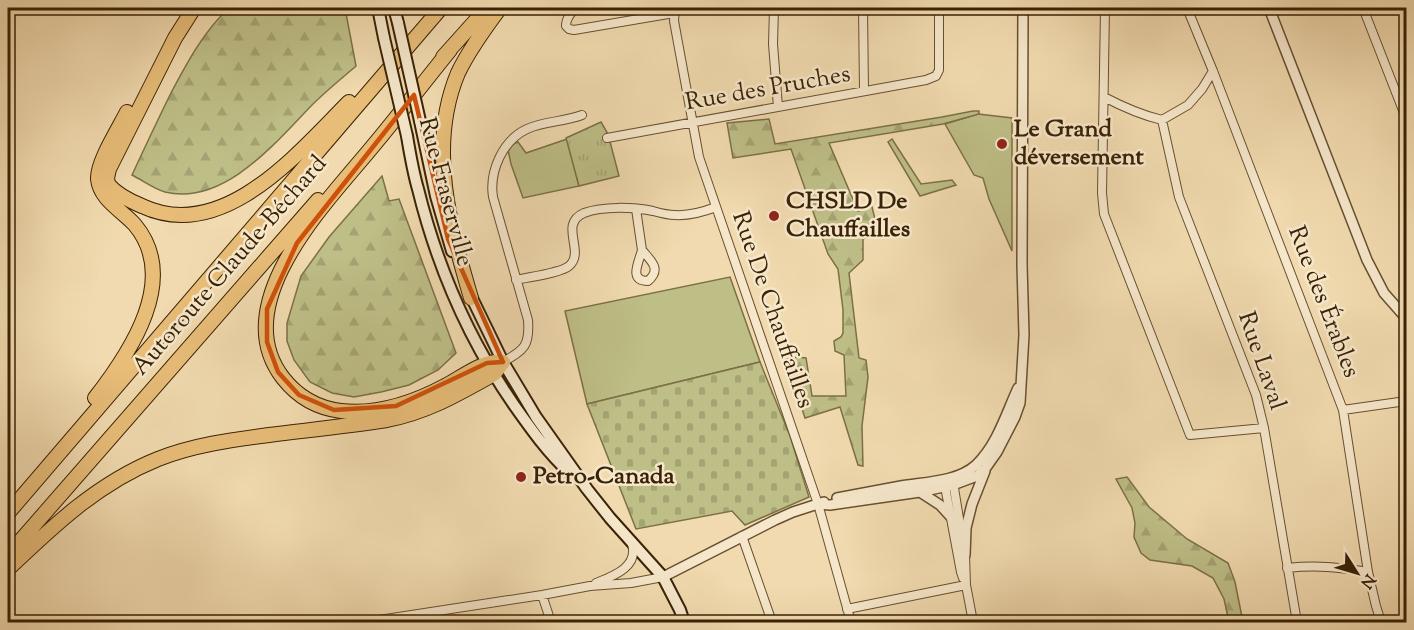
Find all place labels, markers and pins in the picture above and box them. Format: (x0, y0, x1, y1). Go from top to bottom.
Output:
place label: Le Grand déversement (1014, 113, 1145, 175)
marker: Le Grand déversement (995, 137, 1009, 151)
place label: CHSLD De Chauffailles (786, 185, 910, 247)
marker: CHSLD De Chauffailles (767, 209, 781, 223)
place label: Petro-Canada (533, 460, 676, 494)
marker: Petro-Canada (514, 470, 528, 484)

